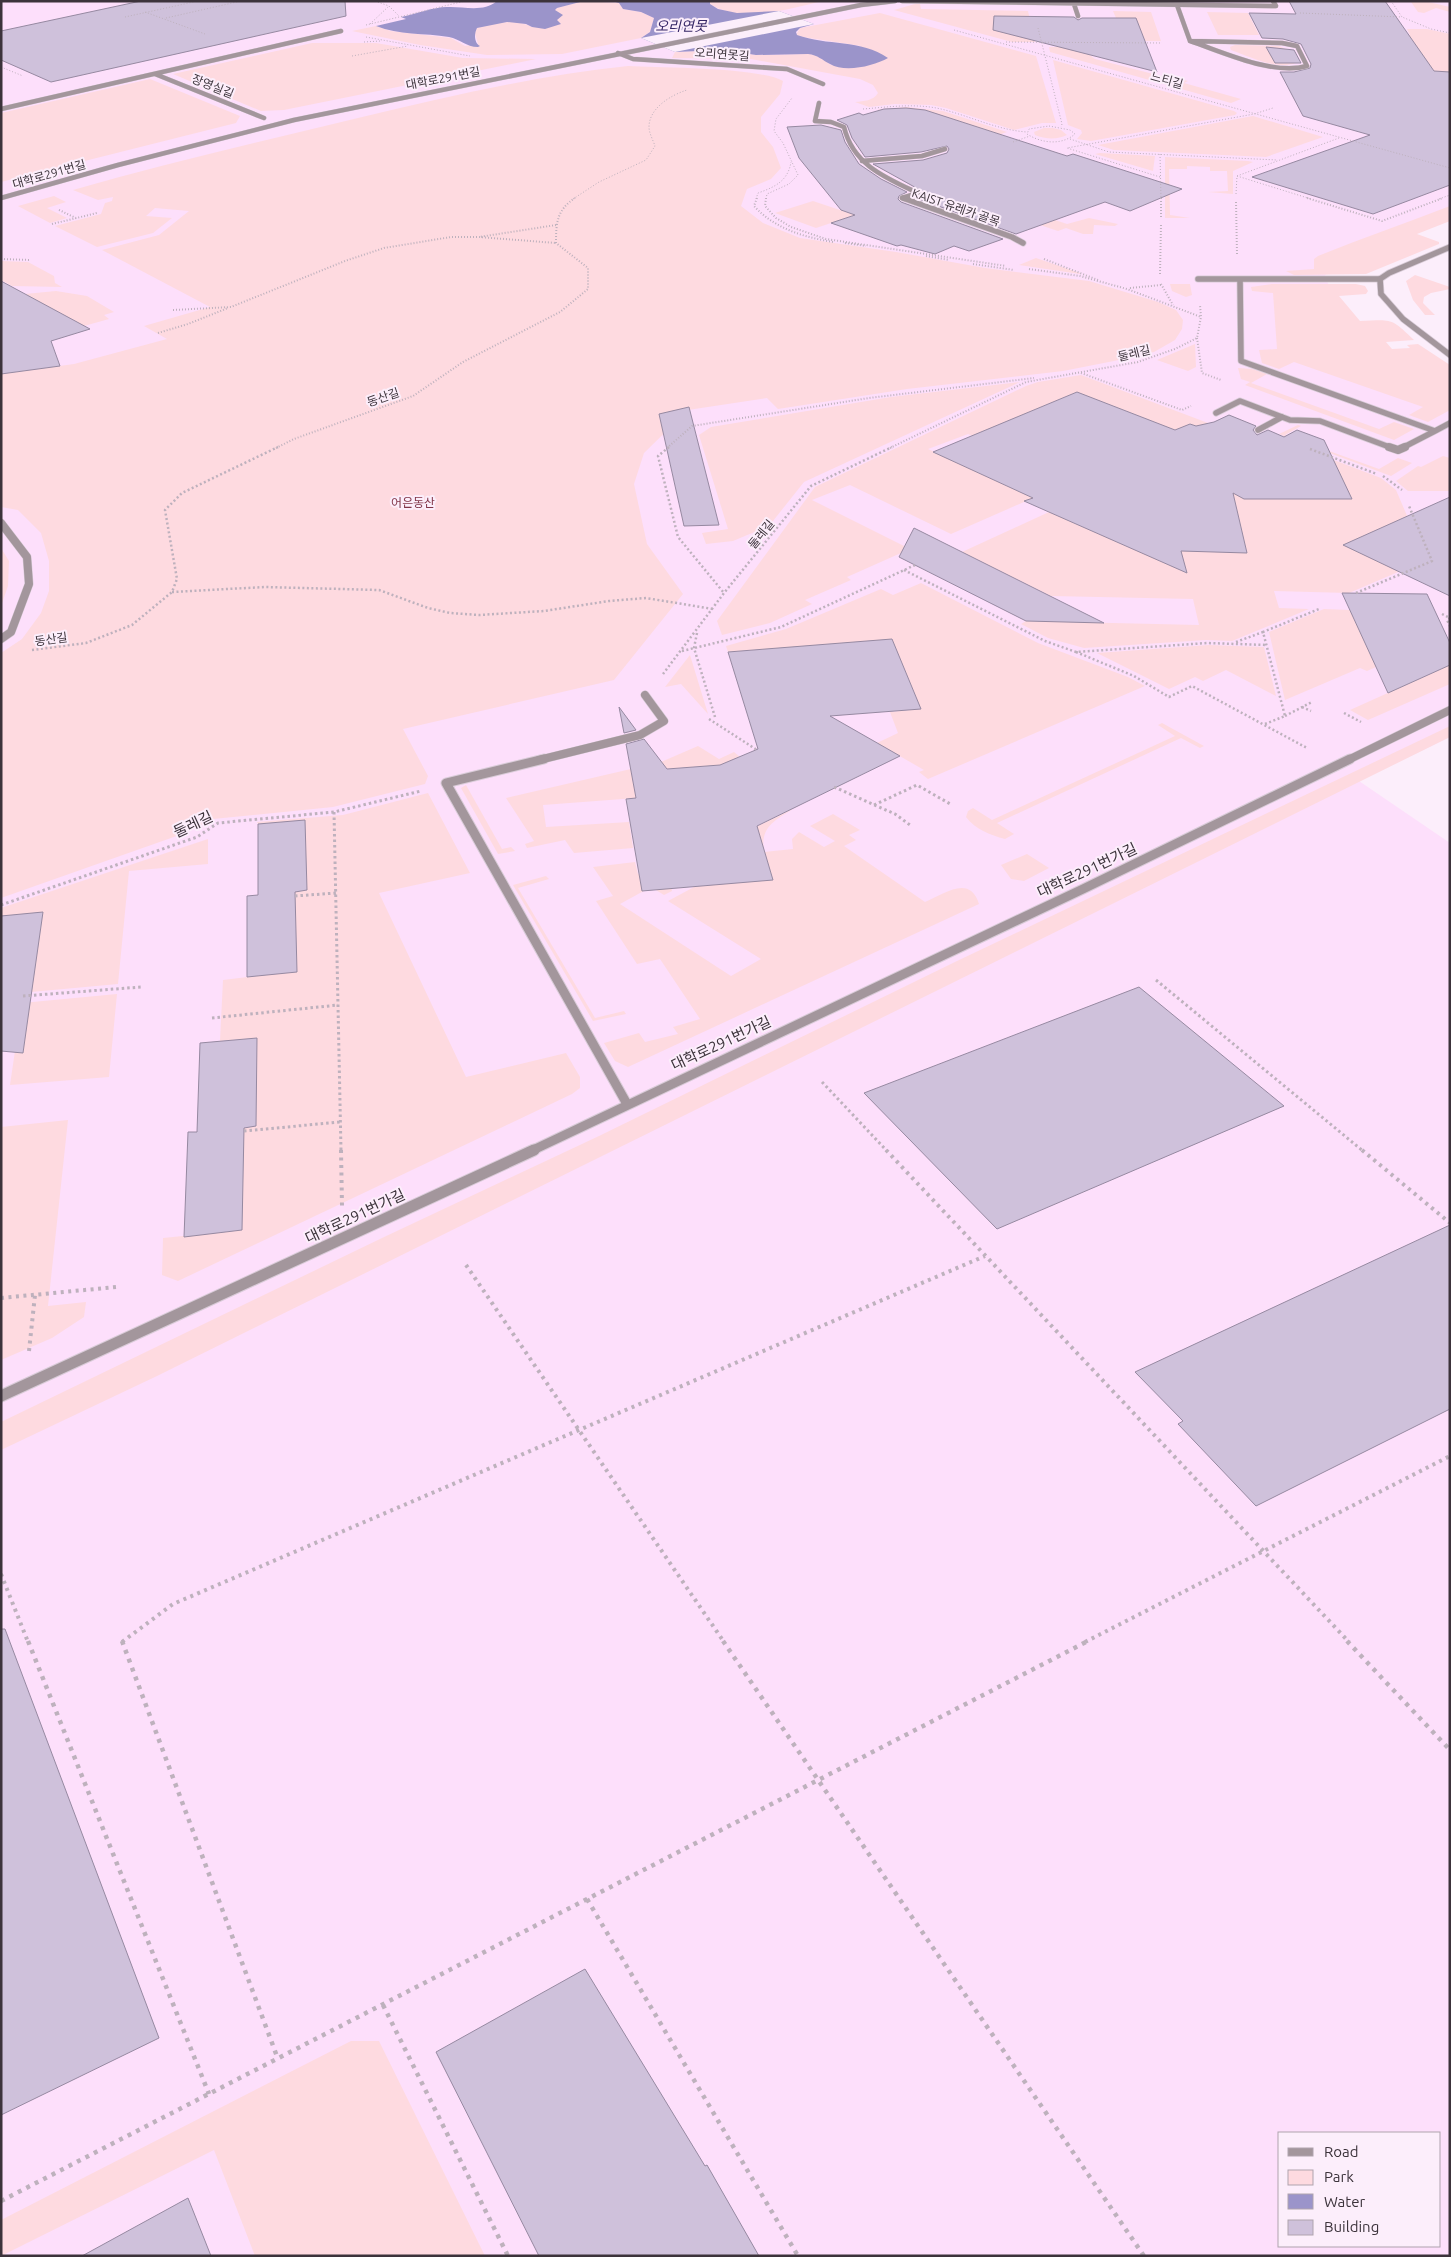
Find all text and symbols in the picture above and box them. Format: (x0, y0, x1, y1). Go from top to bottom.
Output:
water label: 오리연못 (655, 18, 708, 34)
street label: 오리연못길 (694, 46, 750, 62)
street label: 대학로291번길 (405, 64, 481, 92)
street label: 느티길 (1149, 69, 1185, 91)
street label: 장영실길 (190, 72, 236, 100)
street label: 대학로291번길 (11, 157, 87, 191)
street label: KAIST 유레카 골목 (910, 186, 1002, 228)
street label: 둘레길 (1116, 343, 1152, 363)
street label: 동산길 (365, 385, 401, 409)
park label: 어은동산 (391, 496, 435, 509)
street label: 둘레길 (746, 517, 776, 551)
street label: 동산길 (34, 630, 68, 648)
street label: 둘레길 (171, 808, 215, 840)
street label: 대학로291번가길 (1034, 839, 1140, 901)
street label: 대학로291번가길 (668, 1012, 774, 1074)
street label: 대학로291번가길 (302, 1185, 408, 1247)
legend (1278, 2132, 1441, 2247)
text: Road (1324, 2143, 1359, 2160)
text: Park (1324, 2168, 1354, 2185)
text: Water (1324, 2193, 1365, 2210)
text: Building (1324, 2218, 1379, 2235)

